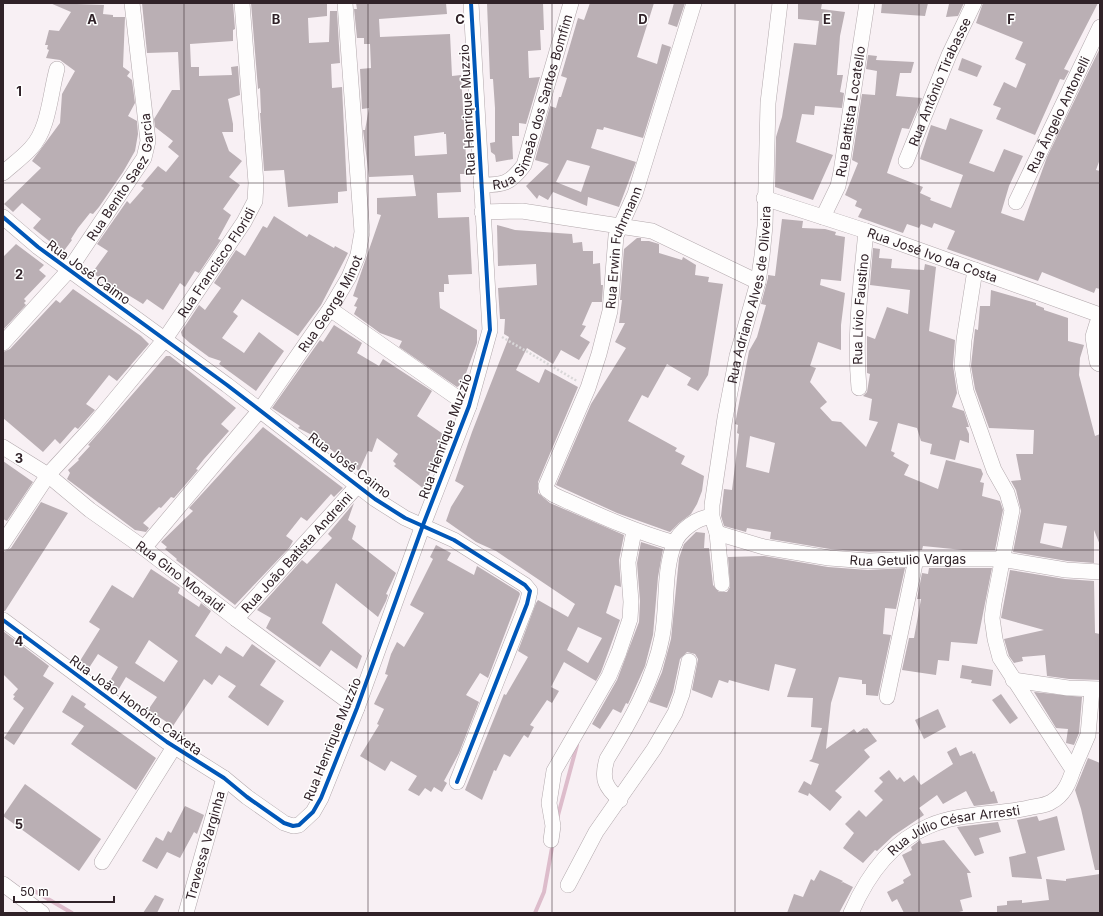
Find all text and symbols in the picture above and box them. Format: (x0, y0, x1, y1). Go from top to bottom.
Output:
text: A (87, 11, 97, 27)
text: B (272, 11, 281, 27)
text: C (455, 11, 465, 27)
text: D (638, 11, 648, 27)
text: E (823, 11, 831, 27)
text: F (1007, 11, 1015, 27)
street label: Rua Simeão dos Santos Bomfim (491, 12, 575, 193)
street label: Rua Antônio Tirabasse (905, 15, 974, 148)
street label: Rua Henrique Muzzio (456, 44, 478, 176)
street label: Rua Battista Locatello (832, 45, 868, 178)
street label: Rua Ângelo Antonelli (1023, 54, 1093, 175)
text: 1 (16, 83, 22, 99)
street label: Rua Benito Saez Garcia (83, 112, 156, 244)
street label: Rua Erwin Fuhrmann (602, 185, 645, 310)
street label: Rua Francisco Floridi (174, 205, 258, 321)
street label: Rua Adriano Alves de Oliveira (724, 206, 773, 385)
street label: Rua José Ivo da Costa (865, 224, 1000, 286)
street label: Rua José Caimo (44, 236, 134, 308)
street label: Rua Lívio Faustino (849, 252, 872, 365)
street label: Rua George Minot (295, 253, 365, 355)
text: 2 (15, 266, 23, 282)
street label: Rua Henrique Muzzio (415, 371, 475, 501)
street label: Rua José Caimo (305, 429, 395, 501)
text: 3 (15, 450, 23, 466)
street label: Rua João Batista Andreini (238, 489, 356, 616)
street label: Rua Gino Monaldi (133, 537, 228, 616)
street label: Rua Getulio Vargas (849, 551, 966, 569)
text: 4 (15, 633, 24, 649)
street label: Rua João Honório Caixeta (67, 652, 205, 758)
street label: Rua Henrique Muzzio (300, 675, 364, 803)
street label: Travessa Varginha (182, 789, 228, 902)
street label: Rua Júlio César Arresti (884, 802, 1021, 859)
text: 5 (15, 816, 23, 832)
scale bar (14, 878, 114, 904)
text: 50 m (20, 884, 49, 899)

